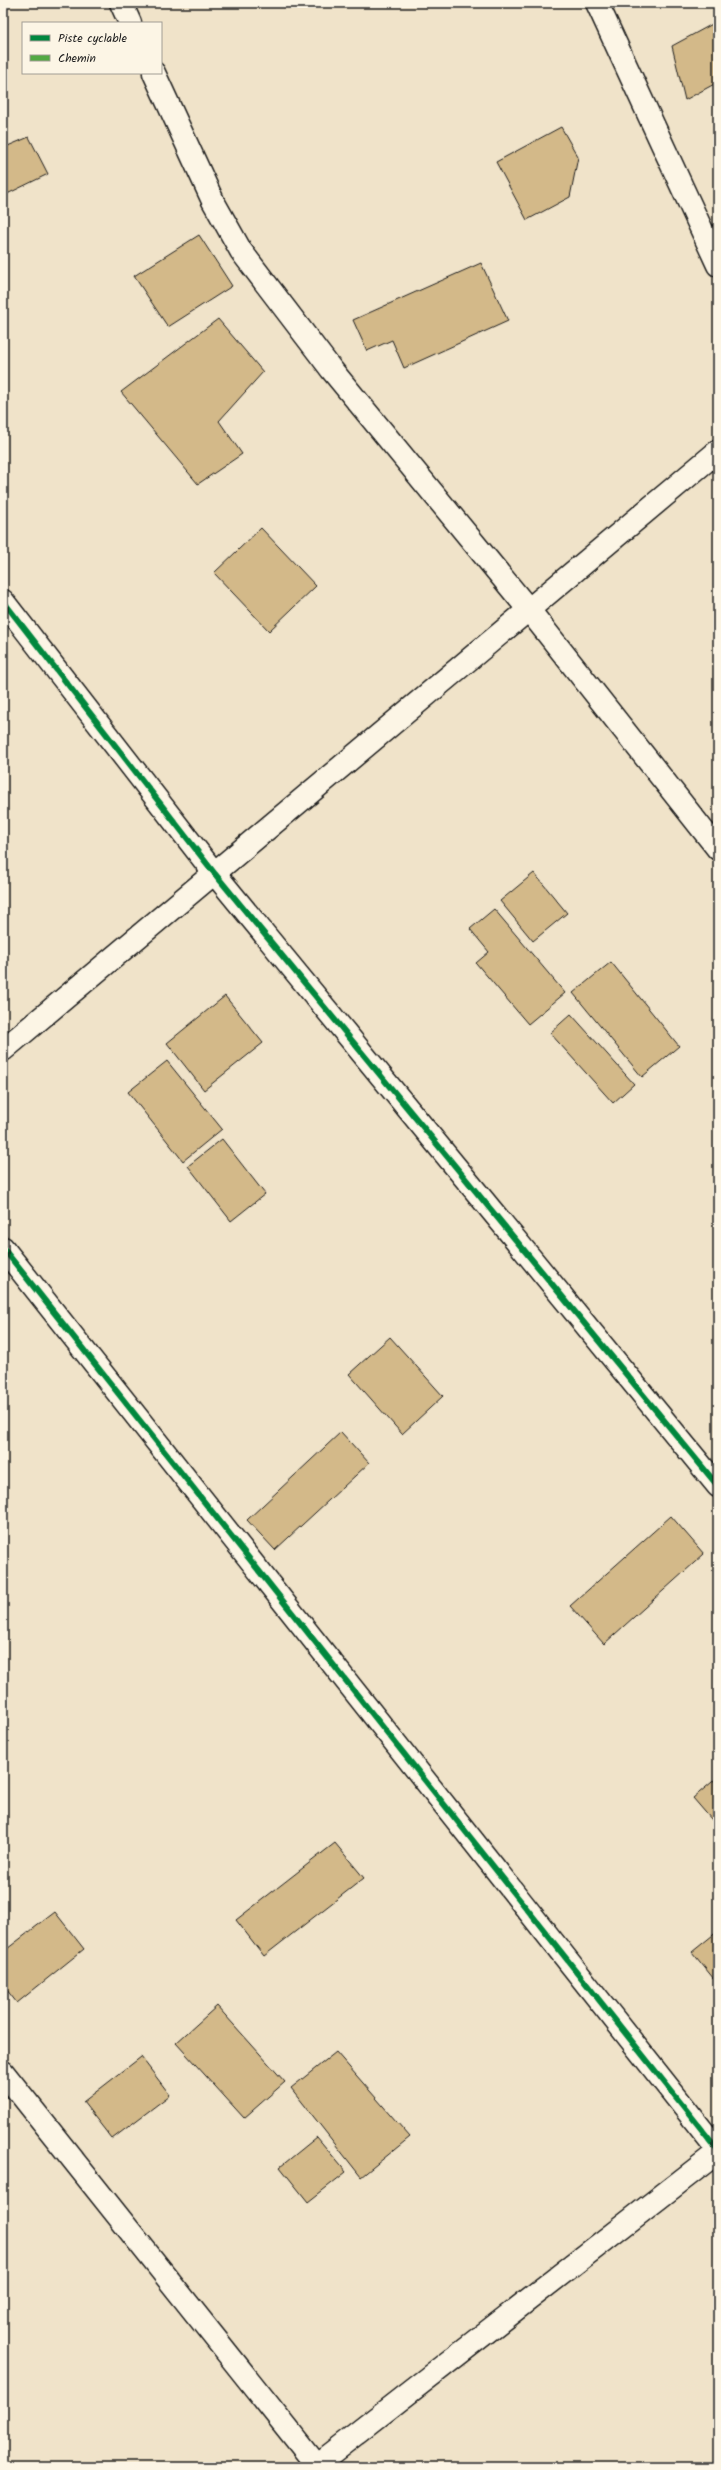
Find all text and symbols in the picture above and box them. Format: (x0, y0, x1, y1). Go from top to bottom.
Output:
legend (22, 22, 162, 74)
text: Piste cyclable (58, 29, 127, 48)
text: Chemin (58, 49, 96, 68)

